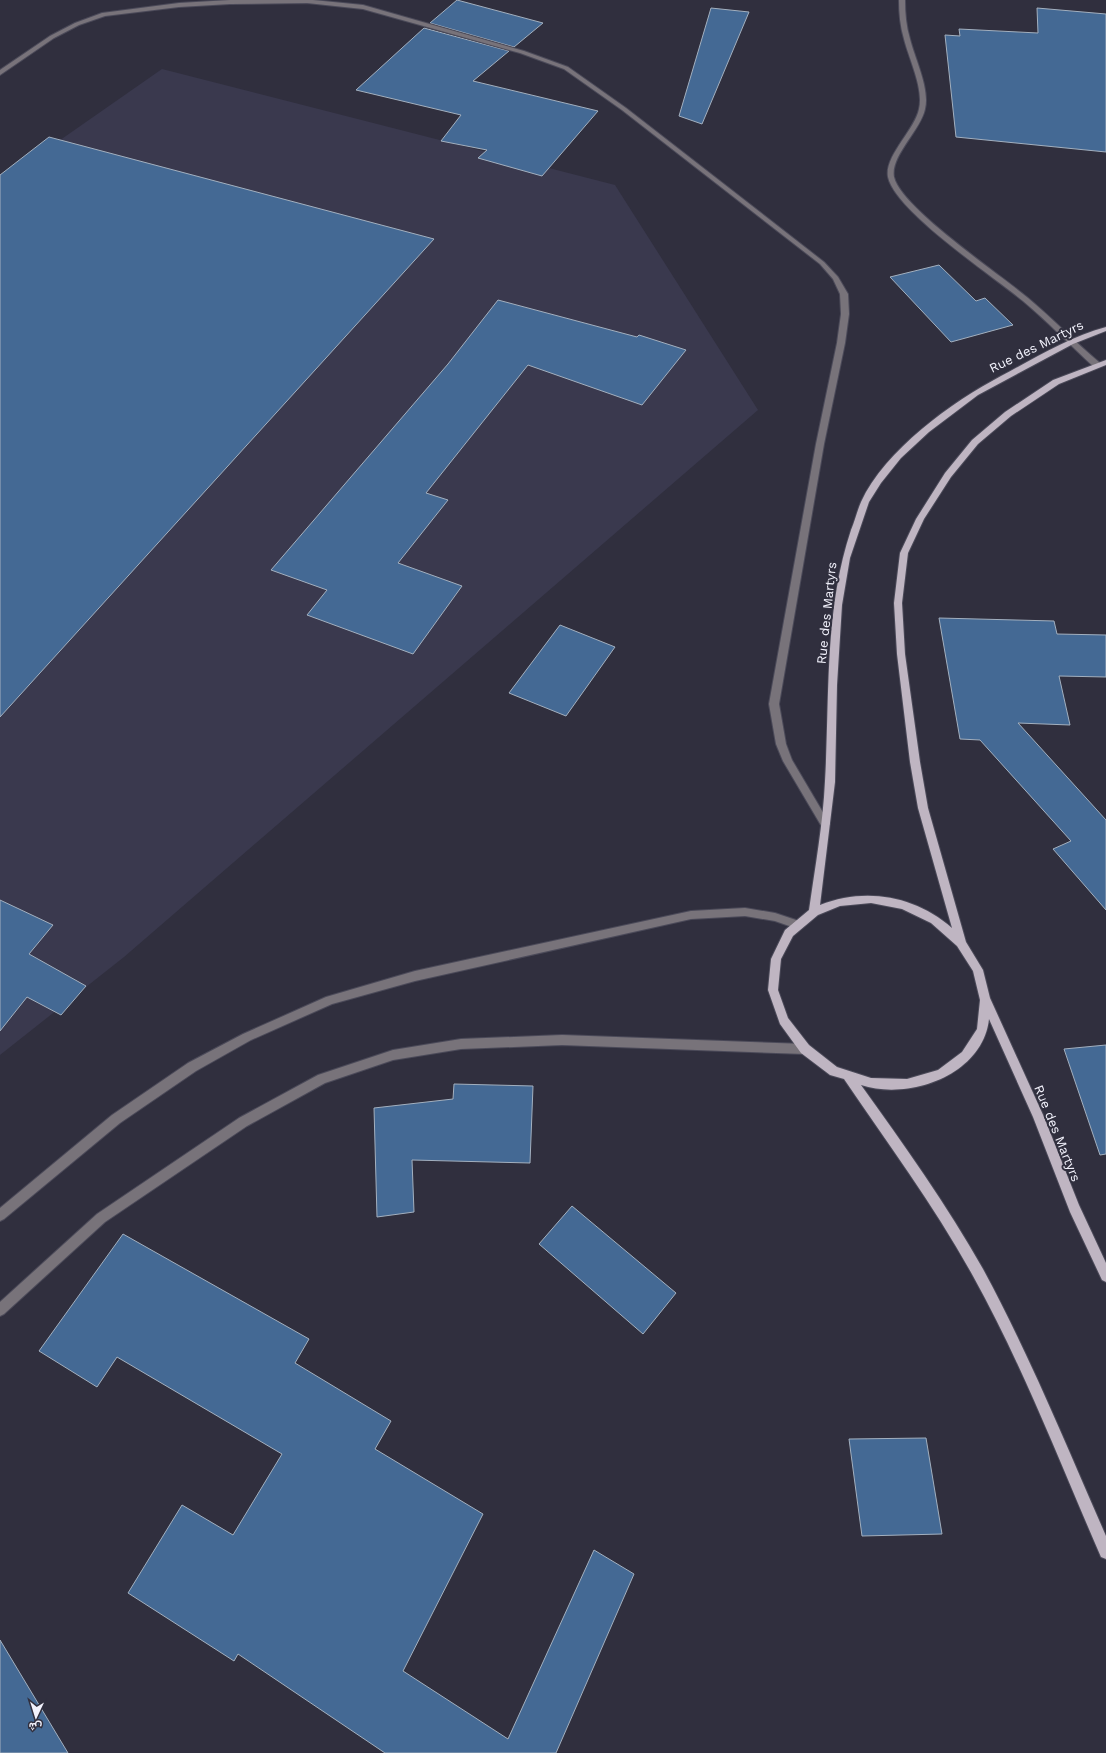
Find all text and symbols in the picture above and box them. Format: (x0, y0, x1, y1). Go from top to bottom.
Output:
street label: Rue des Martyrs (987, 317, 1086, 376)
street label: Rue des Martyrs (814, 561, 839, 665)
street label: Rue des Martyrs (1031, 1083, 1084, 1184)
north arrow (16, 1697, 56, 1737)
text: ش (28, 1720, 42, 1733)

